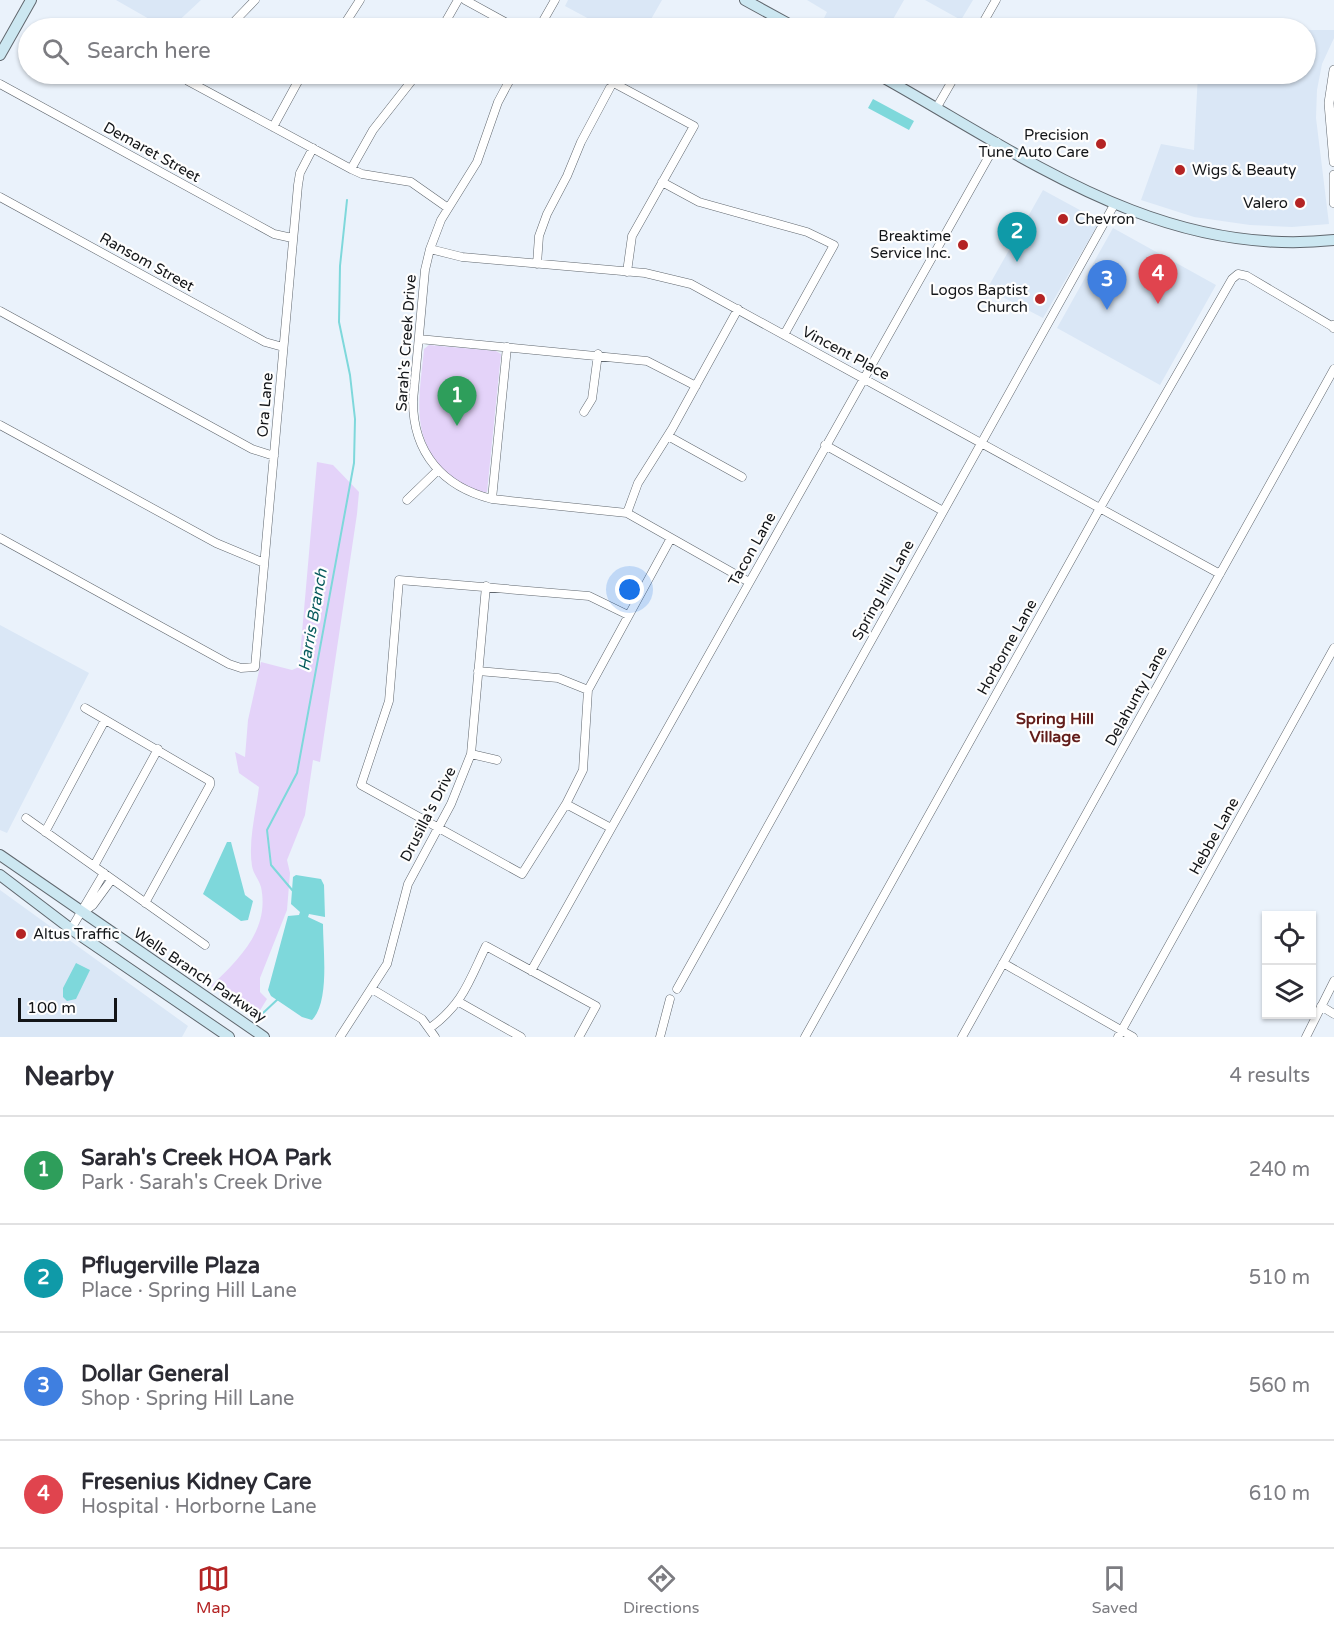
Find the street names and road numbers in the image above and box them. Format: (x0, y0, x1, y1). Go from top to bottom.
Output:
street label: Demaret Street (100, 118, 204, 186)
street label: Ransom Street (97, 229, 198, 295)
street label: Sarah's Creek Drive (392, 274, 420, 412)
street label: Vincent Place (799, 322, 893, 384)
street label: Ora Lane (253, 372, 277, 438)
street label: Tacon Lane (724, 509, 780, 589)
street label: Spring Hill Lane (848, 537, 918, 643)
street label: Horborne Lane (973, 596, 1041, 698)
street label: Delahunty Lane (1101, 643, 1171, 749)
street label: Drusilla's Drive (396, 763, 460, 865)
street label: Hebbe Lane (1185, 794, 1243, 878)
street label: Wells Branch Parkway (130, 924, 270, 1026)

